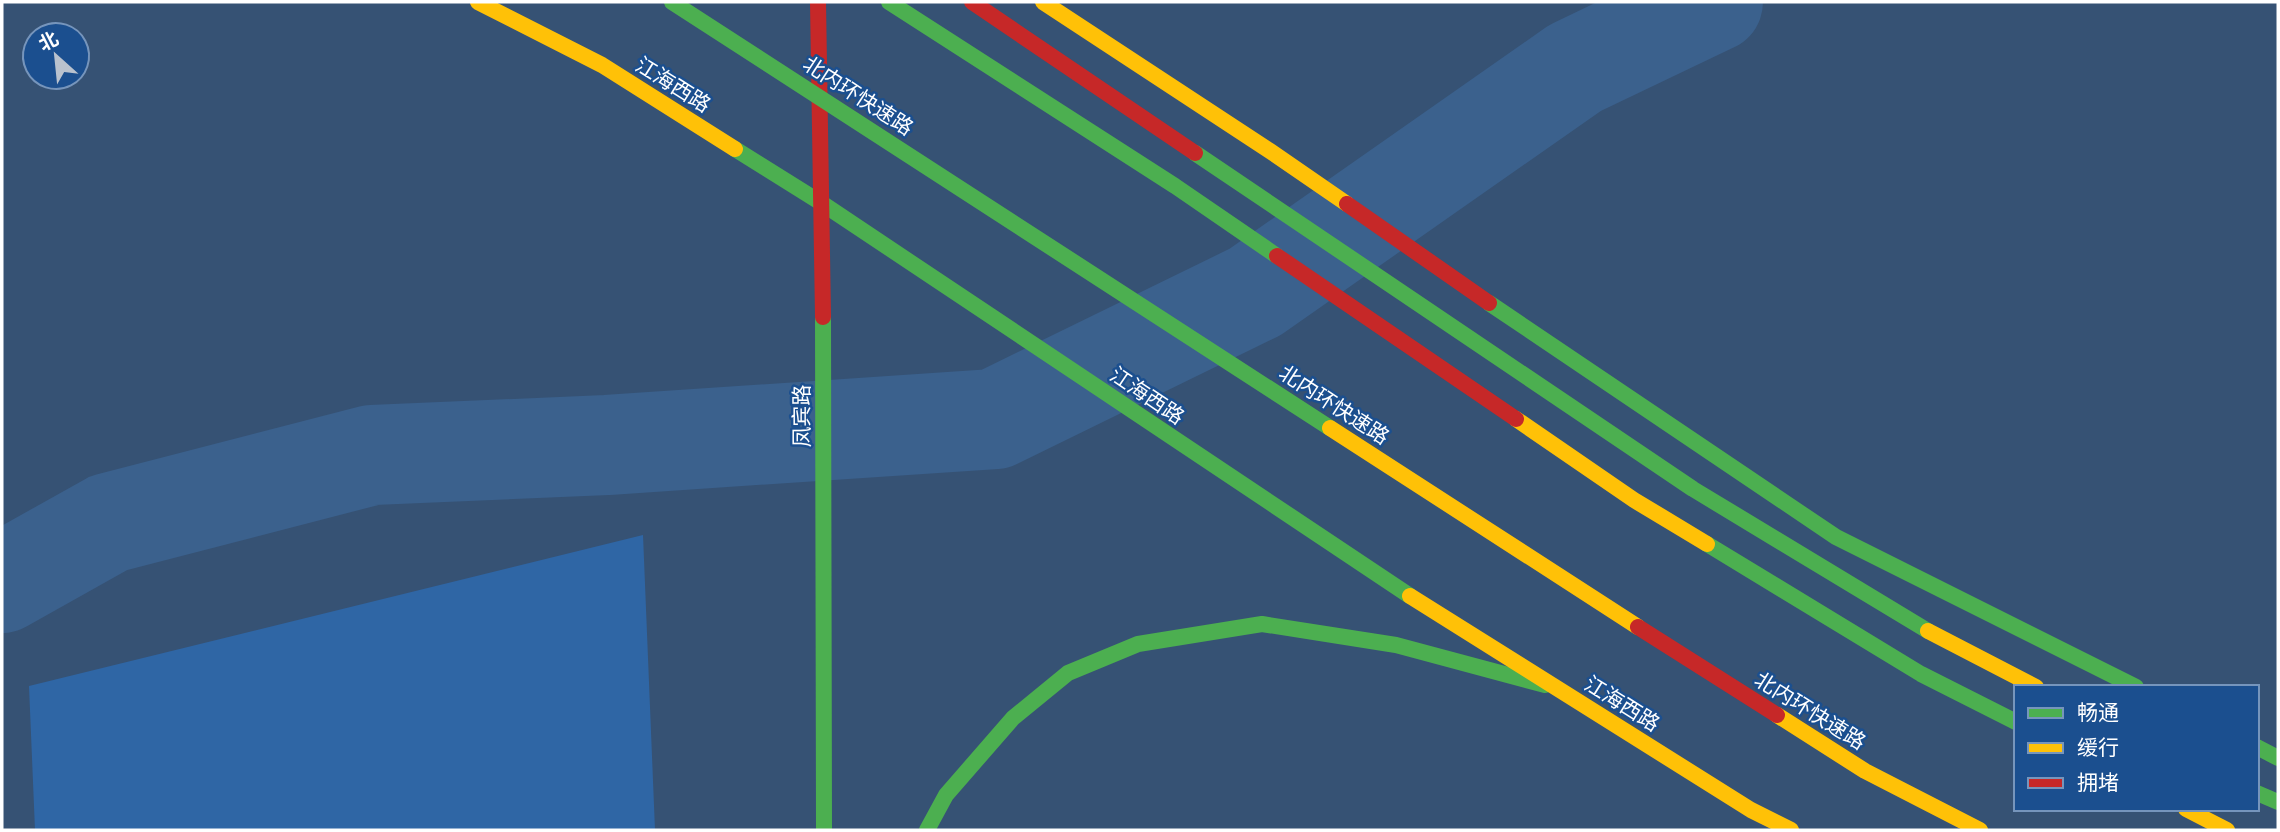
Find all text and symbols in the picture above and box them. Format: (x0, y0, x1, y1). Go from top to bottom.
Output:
north arrow (21, 21, 91, 91)
text: 北 (35, 28, 63, 57)
street label: 北内环快速路 (798, 52, 917, 141)
street label: 江海西路 (630, 53, 715, 118)
street label: 北内环快速路 (1274, 361, 1393, 450)
street label: 江海西路 (1105, 363, 1189, 430)
street label: 凤宾路 (790, 385, 815, 448)
street label: 北内环快速路 (1750, 667, 1870, 755)
street label: 江海西路 (1579, 672, 1664, 737)
legend (2014, 685, 2259, 811)
text: 畅通 (2077, 701, 2119, 726)
text: 缓行 (2077, 736, 2119, 761)
text: 拥堵 (2077, 771, 2119, 796)

